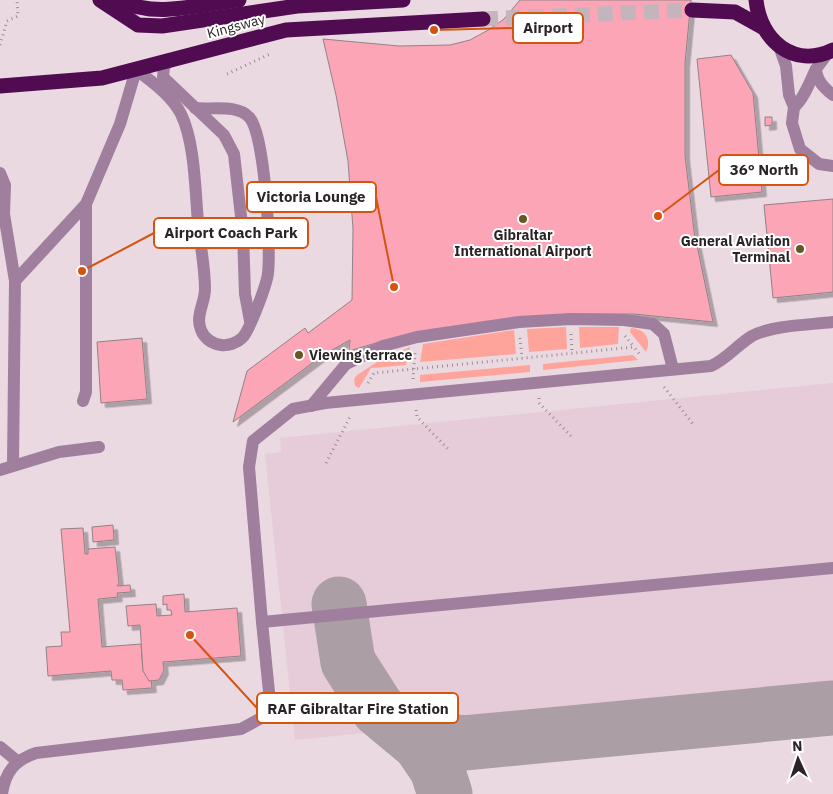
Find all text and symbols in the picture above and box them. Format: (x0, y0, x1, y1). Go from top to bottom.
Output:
street label: Kingsway (205, 10, 267, 42)
callout: Airport (513, 13, 583, 43)
text: Airport (523, 18, 573, 37)
callout: 36° North (719, 155, 808, 185)
text: 36° North (730, 160, 798, 179)
callout: Victoria Lounge (247, 182, 376, 212)
text: Victoria Lounge (256, 187, 366, 206)
marker: Gibraltar International Airport (517, 213, 529, 225)
callout: Airport Coach Park (154, 218, 308, 248)
text: Airport Coach Park (164, 223, 298, 242)
place label: Gibraltar International Airport (454, 226, 592, 260)
place label: General Aviation Terminal (681, 232, 790, 266)
marker: General Aviation Terminal (794, 243, 806, 255)
place label: Viewing terrace (309, 346, 412, 364)
marker: Viewing terrace (293, 349, 305, 361)
callout: RAF Gibraltar Fire Station (257, 693, 458, 723)
text: RAF Gibraltar Fire Station (267, 699, 449, 718)
north arrow (773, 734, 823, 784)
text: N (792, 737, 803, 755)

